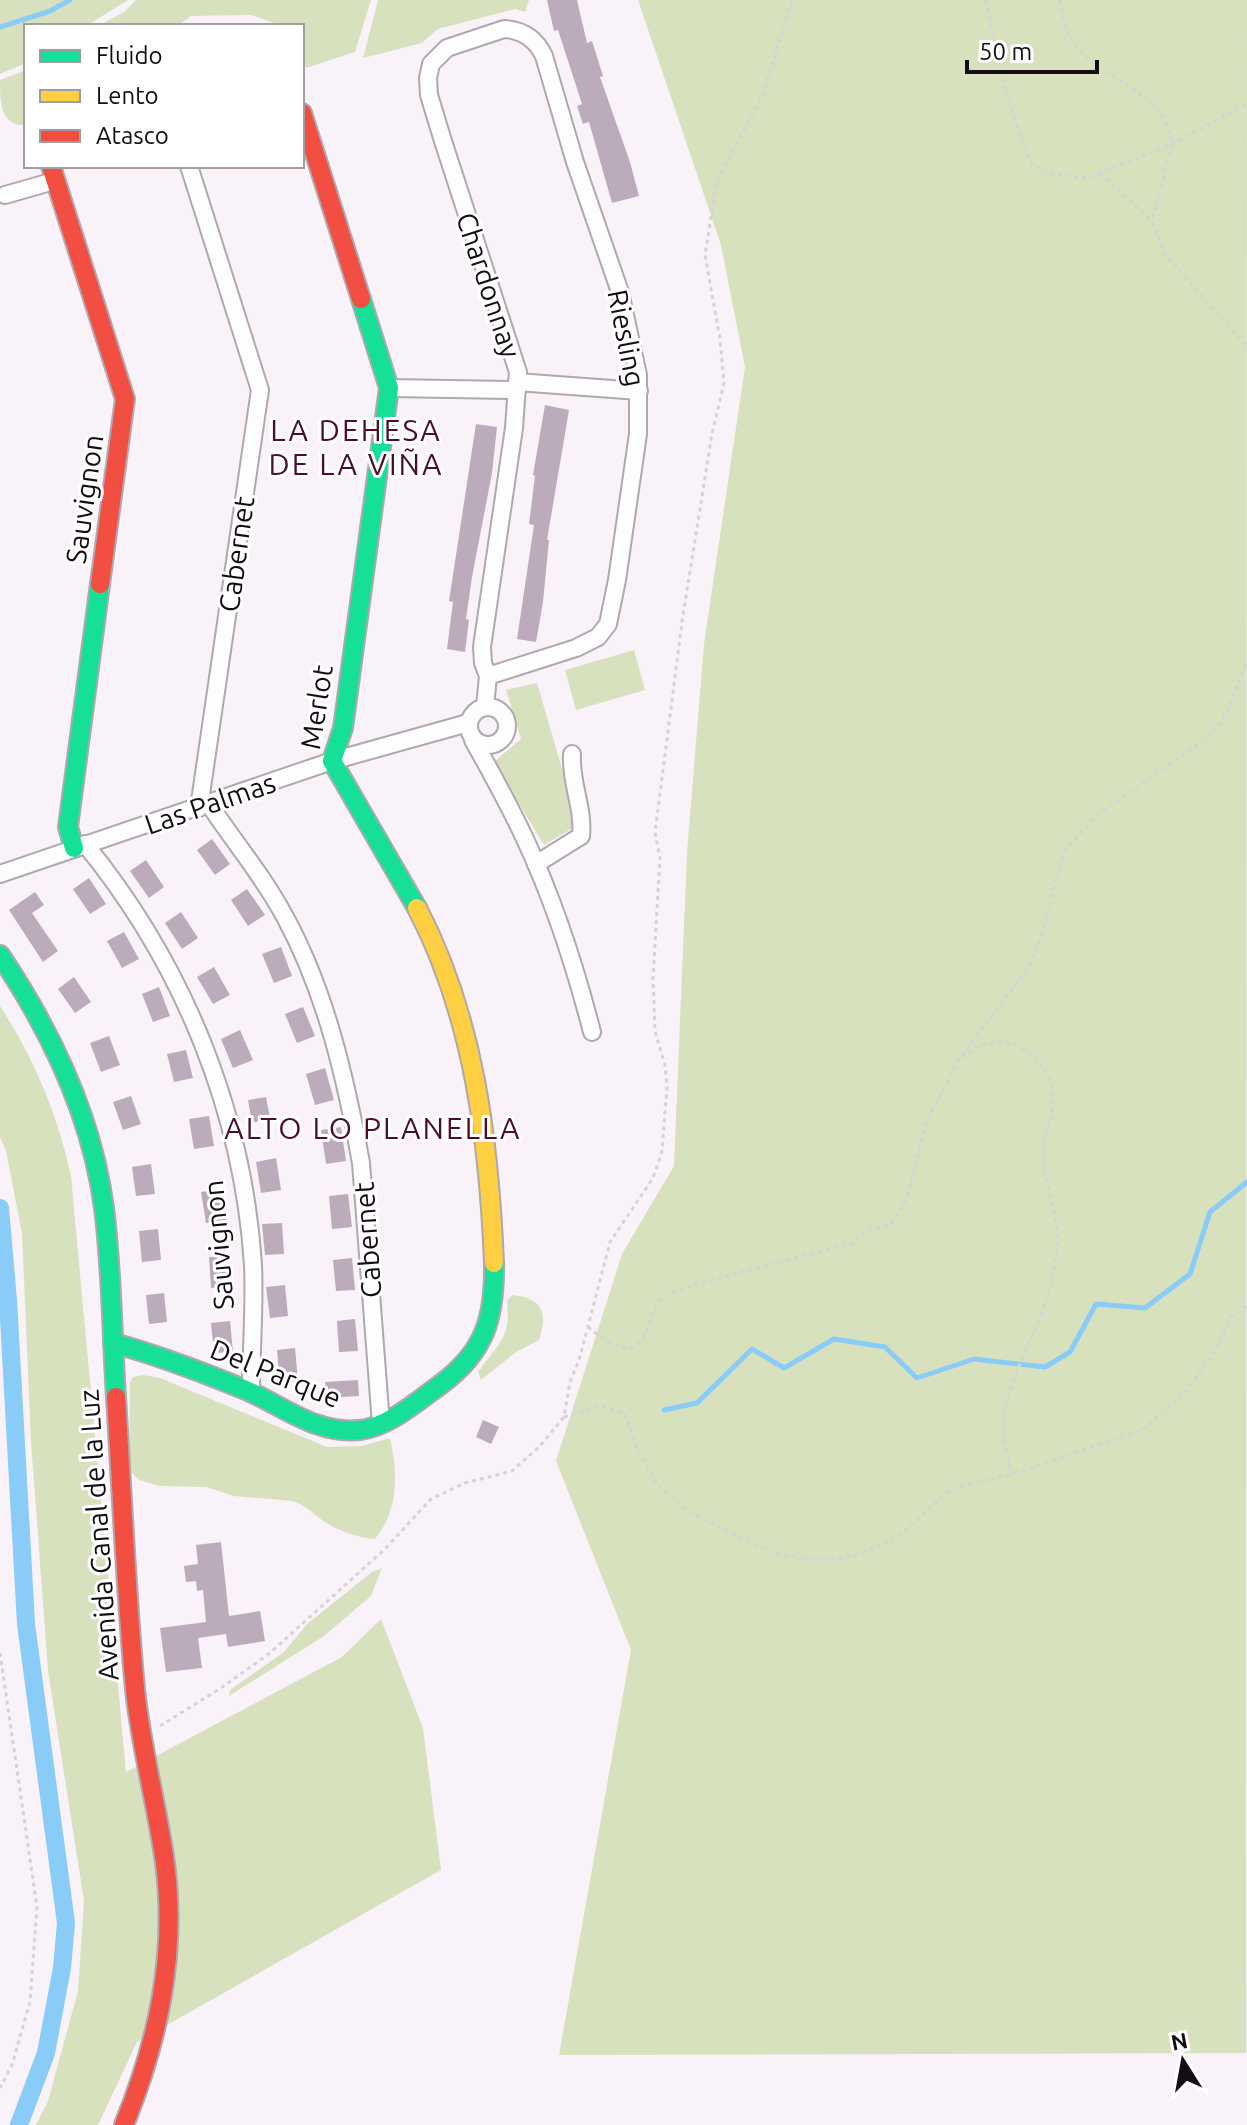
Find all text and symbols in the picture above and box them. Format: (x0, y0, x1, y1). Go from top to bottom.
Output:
legend (24, 24, 304, 168)
scale bar (967, 24, 1097, 74)
text: 50 m (979, 38, 1032, 65)
text: Fluido (96, 42, 163, 69)
text: Lento (96, 82, 159, 109)
text: Atasco (96, 122, 169, 149)
street label: Chardonnay (451, 209, 527, 361)
street label: Riesling (602, 287, 652, 389)
district label: LA DEHESA DE LA VIÑA (268, 413, 444, 481)
street label: Sauvignon (60, 432, 108, 566)
street label: Cabernet (213, 494, 259, 614)
street label: Merlot (294, 663, 338, 751)
street label: Las Palmas (141, 766, 279, 840)
district label: ALTO LO PLANELLA (224, 1111, 522, 1145)
street label: Sauvignon (197, 1179, 239, 1311)
street label: Cabernet (347, 1181, 387, 1299)
street label: Del Parque (206, 1333, 346, 1413)
street label: Avenida Canal de la Luz (72, 1388, 124, 1682)
north arrow (1143, 2021, 1223, 2101)
text: N (1169, 2027, 1190, 2055)

